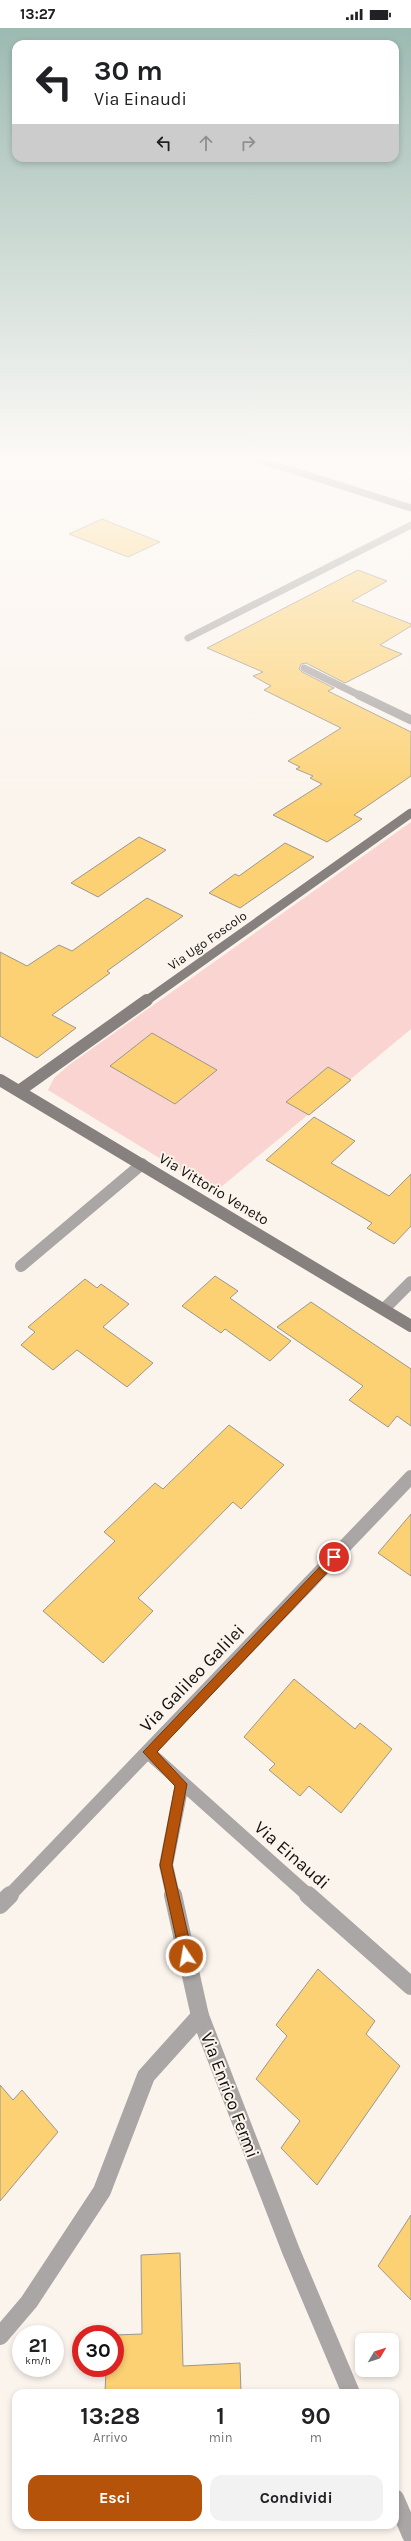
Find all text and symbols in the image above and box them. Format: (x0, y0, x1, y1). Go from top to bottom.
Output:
text: 13:27 (20, 5, 55, 23)
text: 30 m (94, 54, 163, 87)
icon: left (28, 56, 80, 108)
text: Via Einaudi (94, 88, 187, 110)
icon: left (153, 132, 175, 154)
icon: ahead (195, 132, 217, 154)
icon: right (237, 132, 259, 154)
street label: Via Ugo Foscolo (165, 908, 249, 973)
street label: Via Vittorio Veneto (156, 1149, 272, 1229)
pin (317, 1540, 351, 1574)
icon: arrive (323, 1546, 345, 1568)
street label: Via Galileo Galilei (135, 1619, 249, 1737)
street label: Via Einaudi (250, 1816, 334, 1894)
position arrow (165, 1935, 207, 1977)
street label: Via Enrico Fermi (196, 2029, 264, 2161)
speed limit sign: 30 (72, 2325, 124, 2377)
north arrow (355, 2333, 399, 2377)
map controls (355, 2333, 399, 2377)
text: 21 (28, 2334, 48, 2357)
text: km/h (25, 2355, 51, 2367)
text: 13:28 (80, 2402, 140, 2430)
text: 1 (216, 2402, 225, 2430)
text: 90 (301, 2402, 331, 2430)
text: Arrivo (93, 2430, 128, 2445)
text: min (209, 2430, 233, 2445)
text: m (310, 2430, 322, 2445)
button: Esci (28, 2475, 202, 2521)
button: Condividi (210, 2475, 383, 2521)

